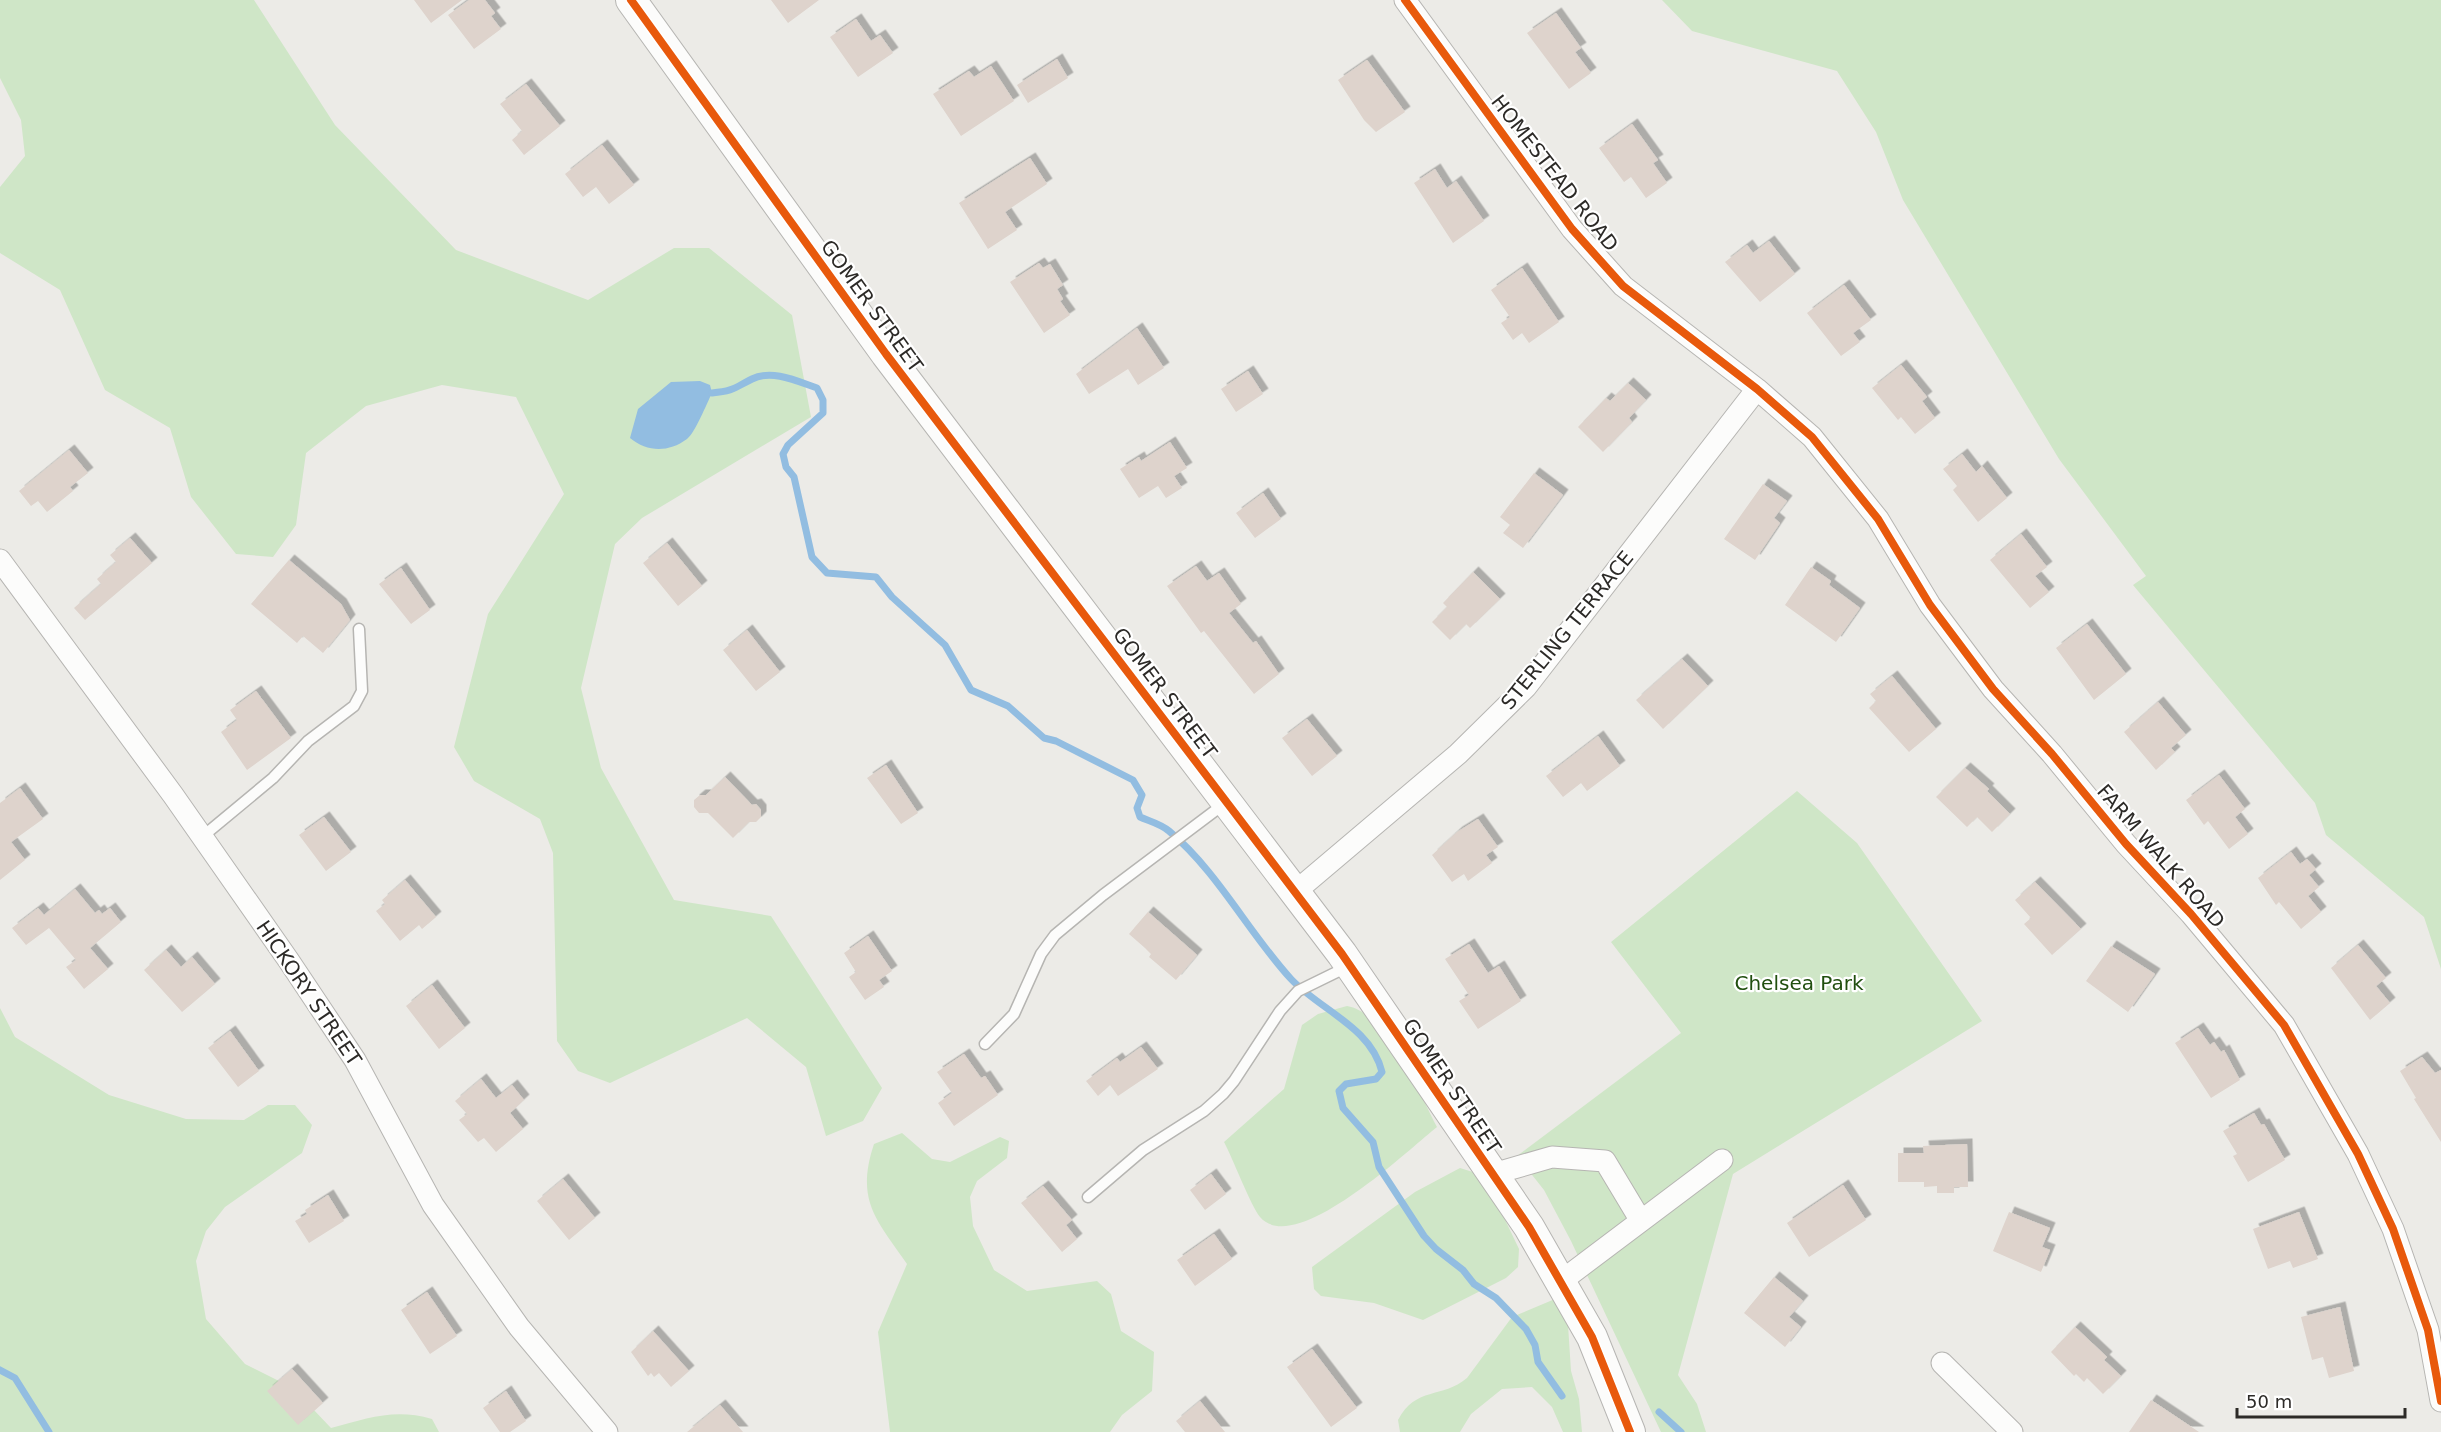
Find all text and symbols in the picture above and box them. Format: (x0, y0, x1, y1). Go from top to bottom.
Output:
street label: HOMESTEAD ROAD (1486, 90, 1624, 256)
street label: GOMER STREET (816, 235, 929, 377)
street label: STERLING TERRACE (1496, 546, 1638, 714)
street label: GOMER STREET (1108, 623, 1223, 764)
street label: FARM WALK ROAD (2092, 779, 2230, 933)
street label: HICKORY STREET (251, 916, 367, 1071)
park label: Chelsea Park (1734, 971, 1864, 995)
street label: GOMER STREET (1398, 1014, 1506, 1159)
scale bar (2237, 1381, 2405, 1419)
text: 50 m (2246, 1391, 2292, 1412)

